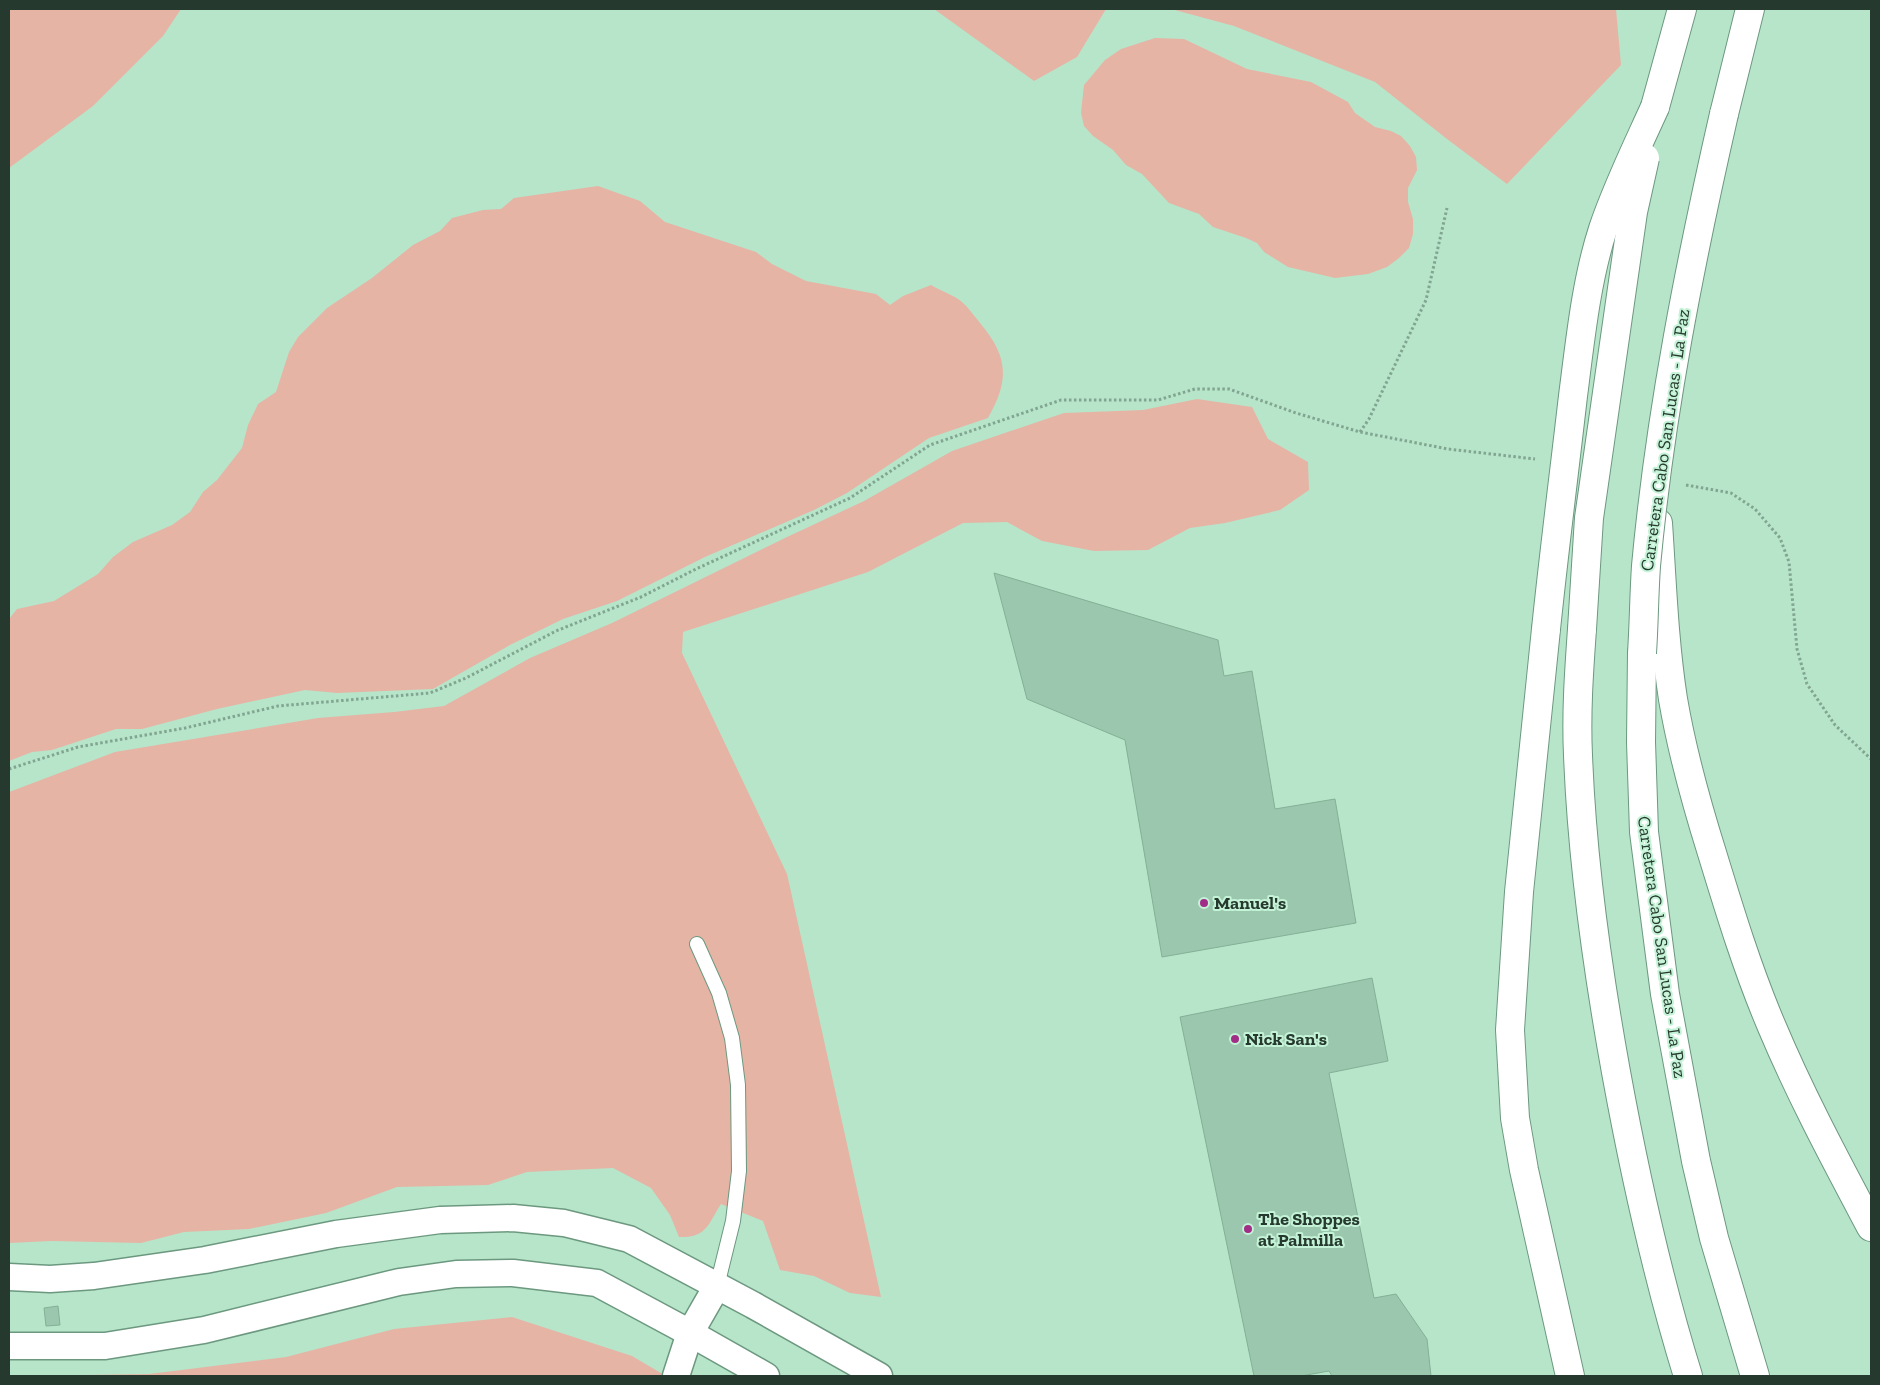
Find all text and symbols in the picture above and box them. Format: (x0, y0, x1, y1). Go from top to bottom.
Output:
street label: Carretera Cabo San Lucas - La Paz (1636, 308, 1694, 572)
street label: Carretera Cabo San Lucas - La Paz (1633, 815, 1691, 1079)
place label: Manuel's (1214, 892, 1286, 914)
marker: Manuel's (1198, 897, 1210, 909)
place label: Nick San's (1245, 1028, 1327, 1050)
marker: Nick San's (1229, 1033, 1241, 1045)
place label: The Shoppes at Palmilla (1258, 1208, 1360, 1251)
marker: The Shoppes at Palmilla (1242, 1223, 1254, 1235)

